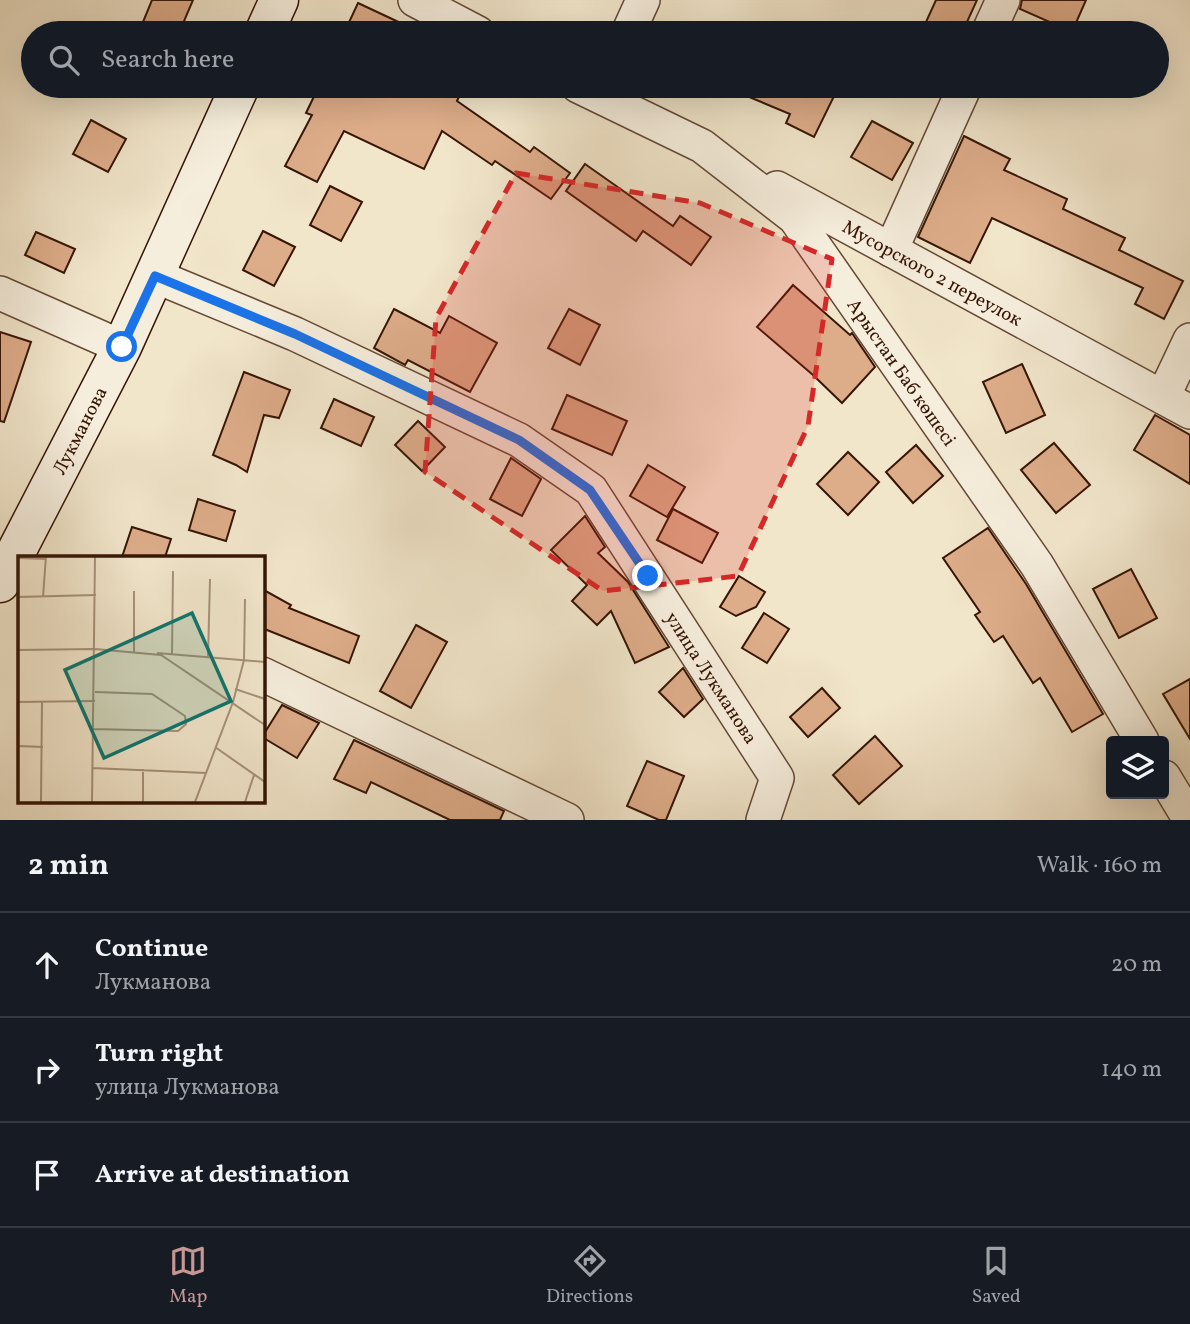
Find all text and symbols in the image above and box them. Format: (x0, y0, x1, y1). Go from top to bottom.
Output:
search box (21, 21, 1169, 98)
icon: search (45, 41, 83, 79)
text: Search here (101, 42, 234, 78)
street label: Мусорского 2 переулок (837, 215, 1026, 333)
street label: Арыстан Баб көшесі (840, 294, 961, 452)
route start (106, 331, 137, 362)
street label: Лукманова (47, 383, 114, 480)
inset map (18, 556, 264, 802)
route end (632, 560, 663, 591)
street label: улица Лукманова (658, 607, 763, 750)
map controls (1106, 736, 1169, 799)
button: layers (1106, 736, 1169, 799)
text: 2 min (28, 845, 109, 887)
text: Walk · 160 m (1037, 850, 1162, 882)
text: Continue (95, 931, 208, 967)
icon: ahead (28, 946, 66, 984)
text: 20 m (1111, 949, 1162, 981)
text: Лукманова (95, 967, 211, 999)
text: Turn right (95, 1036, 223, 1072)
icon: right (28, 1051, 66, 1089)
text: 140 m (1101, 1054, 1162, 1086)
text: улица Лукманова (95, 1072, 280, 1104)
icon: arrive (28, 1156, 66, 1194)
text: Arrive at destination (95, 1157, 350, 1193)
tab: Map (169, 1242, 207, 1310)
tab: Directions (546, 1242, 633, 1310)
tab: Saved (972, 1242, 1021, 1310)

